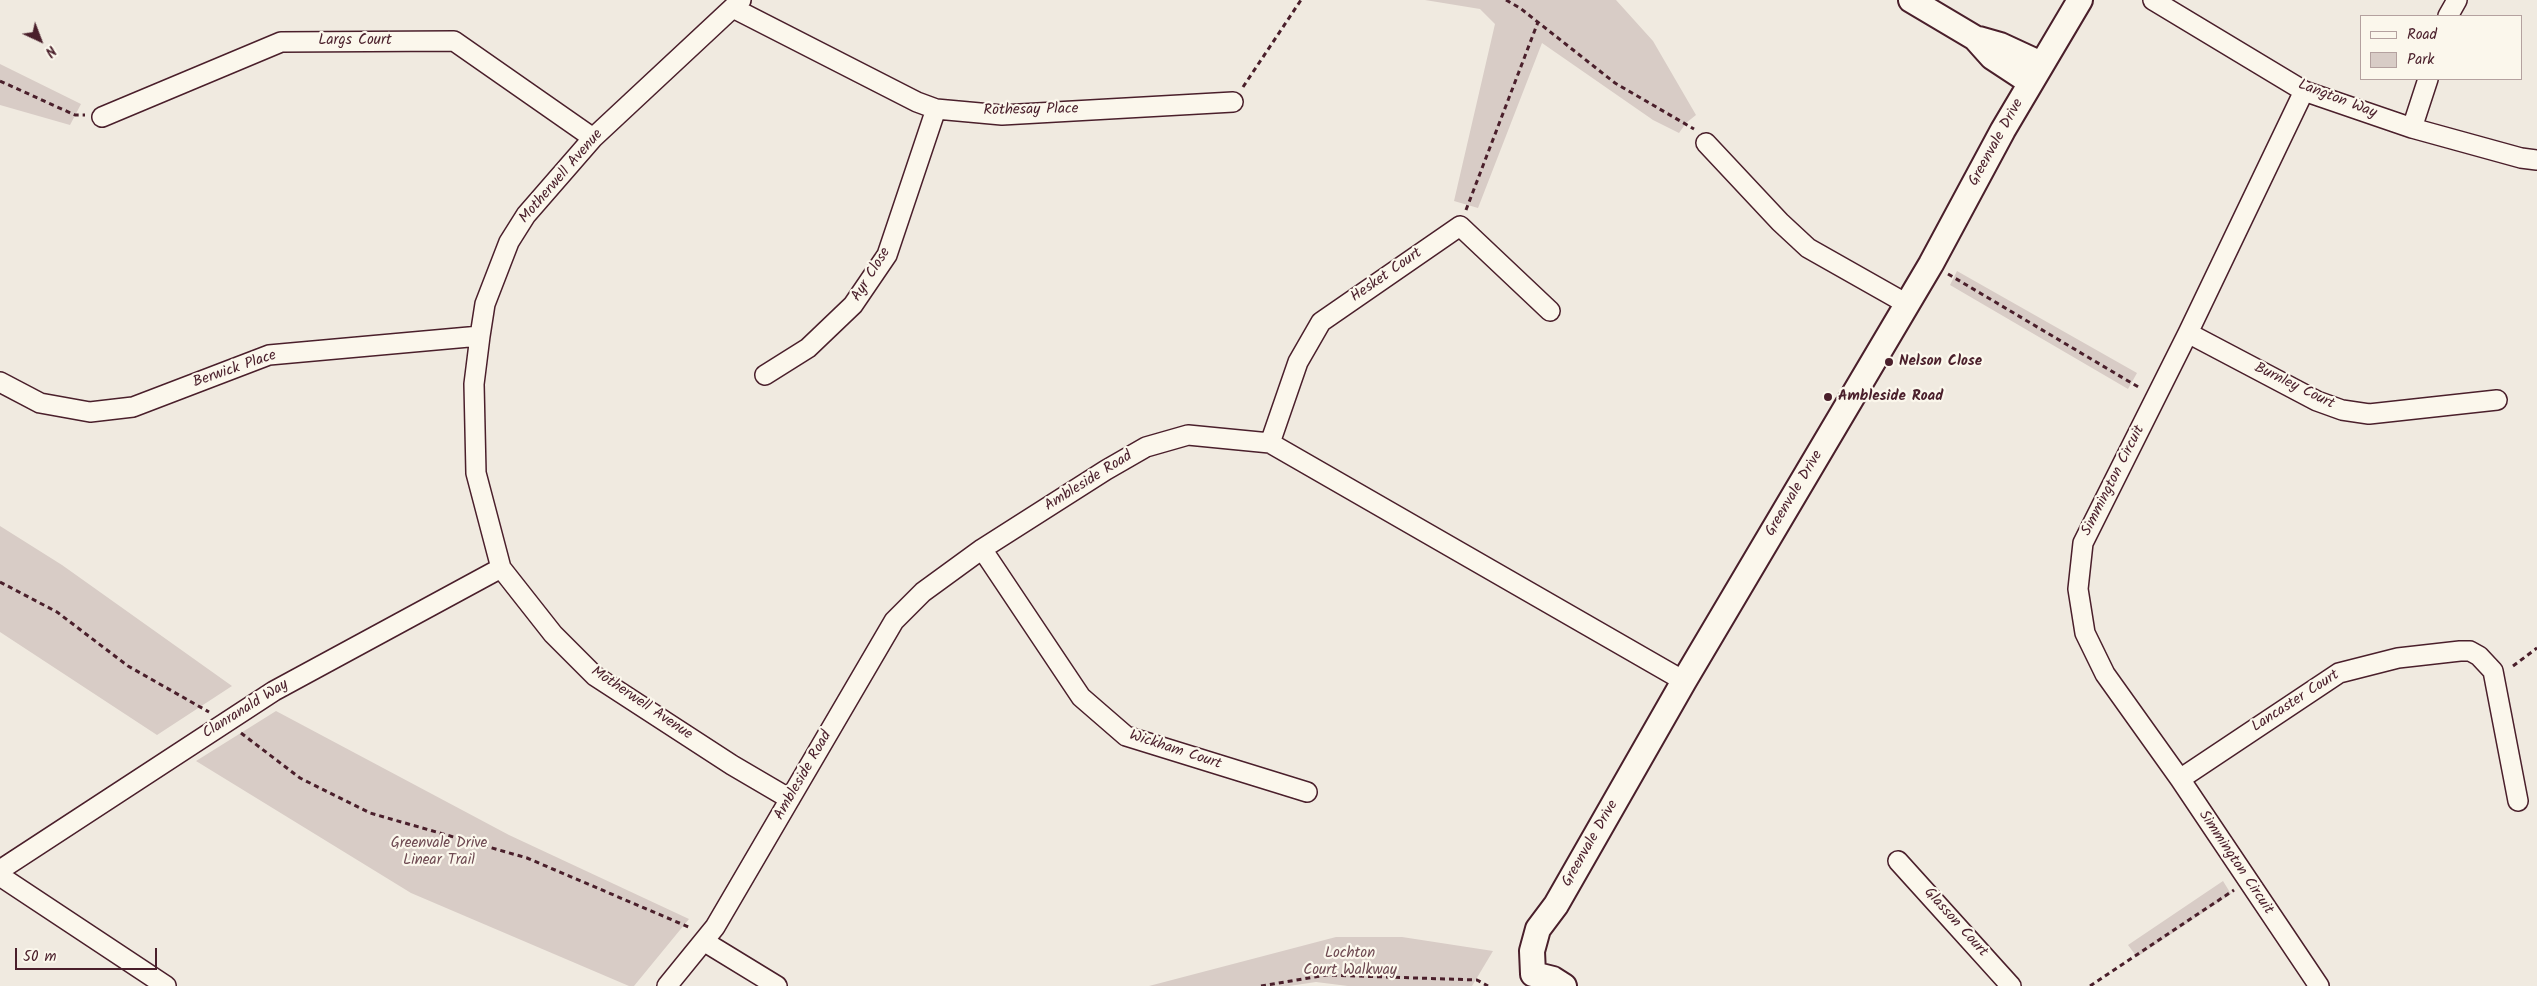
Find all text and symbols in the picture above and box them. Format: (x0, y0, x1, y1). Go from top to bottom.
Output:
north arrow (15, 15, 65, 65)
legend (2360, 15, 2522, 80)
text: Road (2407, 23, 2437, 47)
street label: Largs Court (318, 32, 392, 50)
text: N (39, 40, 61, 62)
text: Park (2407, 48, 2434, 72)
street label: Langton Way (2295, 77, 2379, 123)
street label: Greenvale Drive (1966, 96, 2028, 190)
street label: Rothesay Place (983, 101, 1079, 121)
street label: Motherwell Avenue (516, 126, 608, 228)
street label: Ayr Close (849, 245, 895, 305)
street label: Hesket Court (1348, 245, 1426, 307)
street label: Berwick Place (191, 347, 279, 393)
place label: Nelson Close (1899, 353, 1982, 371)
marker: Nelson Close (1883, 356, 1895, 368)
street label: Burnley Court (2251, 360, 2337, 414)
place label: Ambleside Road (1838, 388, 1943, 406)
marker: Ambleside Road (1822, 391, 1834, 403)
street label: Simmington Circuit (2078, 423, 2150, 539)
street label: Ambleside Road (1042, 448, 1136, 516)
street label: Greenvale Drive (1762, 448, 1828, 540)
street label: Motherwell Avenue (587, 663, 695, 745)
street label: Lancaster Court (2249, 667, 2343, 737)
street label: Clanranald Way (200, 676, 292, 744)
street label: Ambleside Road (771, 728, 837, 824)
street label: Wickham Court (1127, 728, 1223, 774)
street label: Greenvale Drive (1559, 798, 1623, 890)
street label: Simmington Circuit (2194, 808, 2276, 918)
park label: Greenvale Drive Linear Trail (391, 835, 487, 870)
street label: Glasson Court (1919, 885, 1991, 961)
scale bar (18, 938, 160, 970)
text: 50 m (23, 945, 57, 969)
park label: Lochton Court Walkway (1303, 945, 1397, 980)

